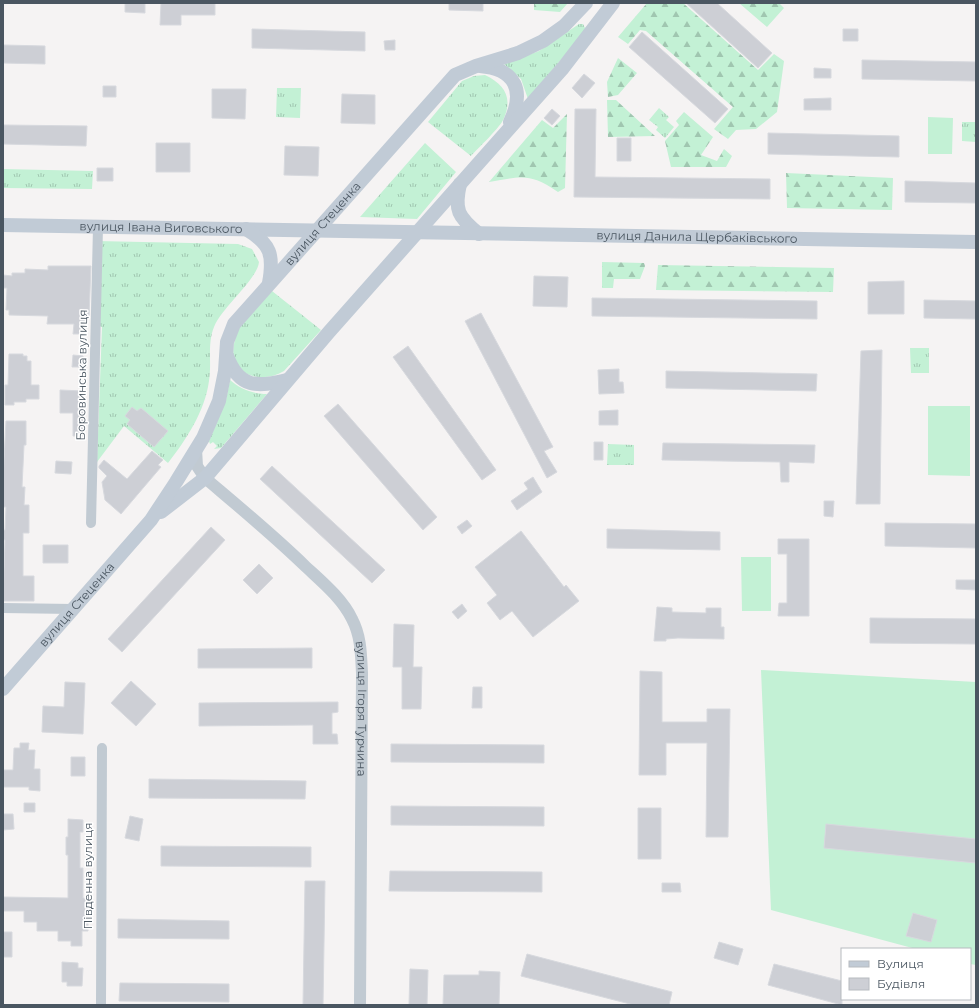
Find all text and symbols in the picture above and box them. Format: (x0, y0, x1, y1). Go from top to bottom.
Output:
street label: вулиця Стеценка (281, 178, 364, 269)
street label: вулиця Івана Виговського (79, 218, 243, 236)
street label: вулиця Данила Щербаківського (596, 227, 798, 246)
street label: Боровинська вулиця (73, 309, 90, 441)
street label: вулиця Стеценка (35, 559, 117, 650)
street label: вулиця Ігоря Турчина (352, 640, 370, 777)
street label: Південна вулиця (80, 822, 95, 930)
legend (841, 948, 971, 1000)
text: Вулиця (877, 956, 924, 971)
text: Будівля (877, 976, 925, 991)

